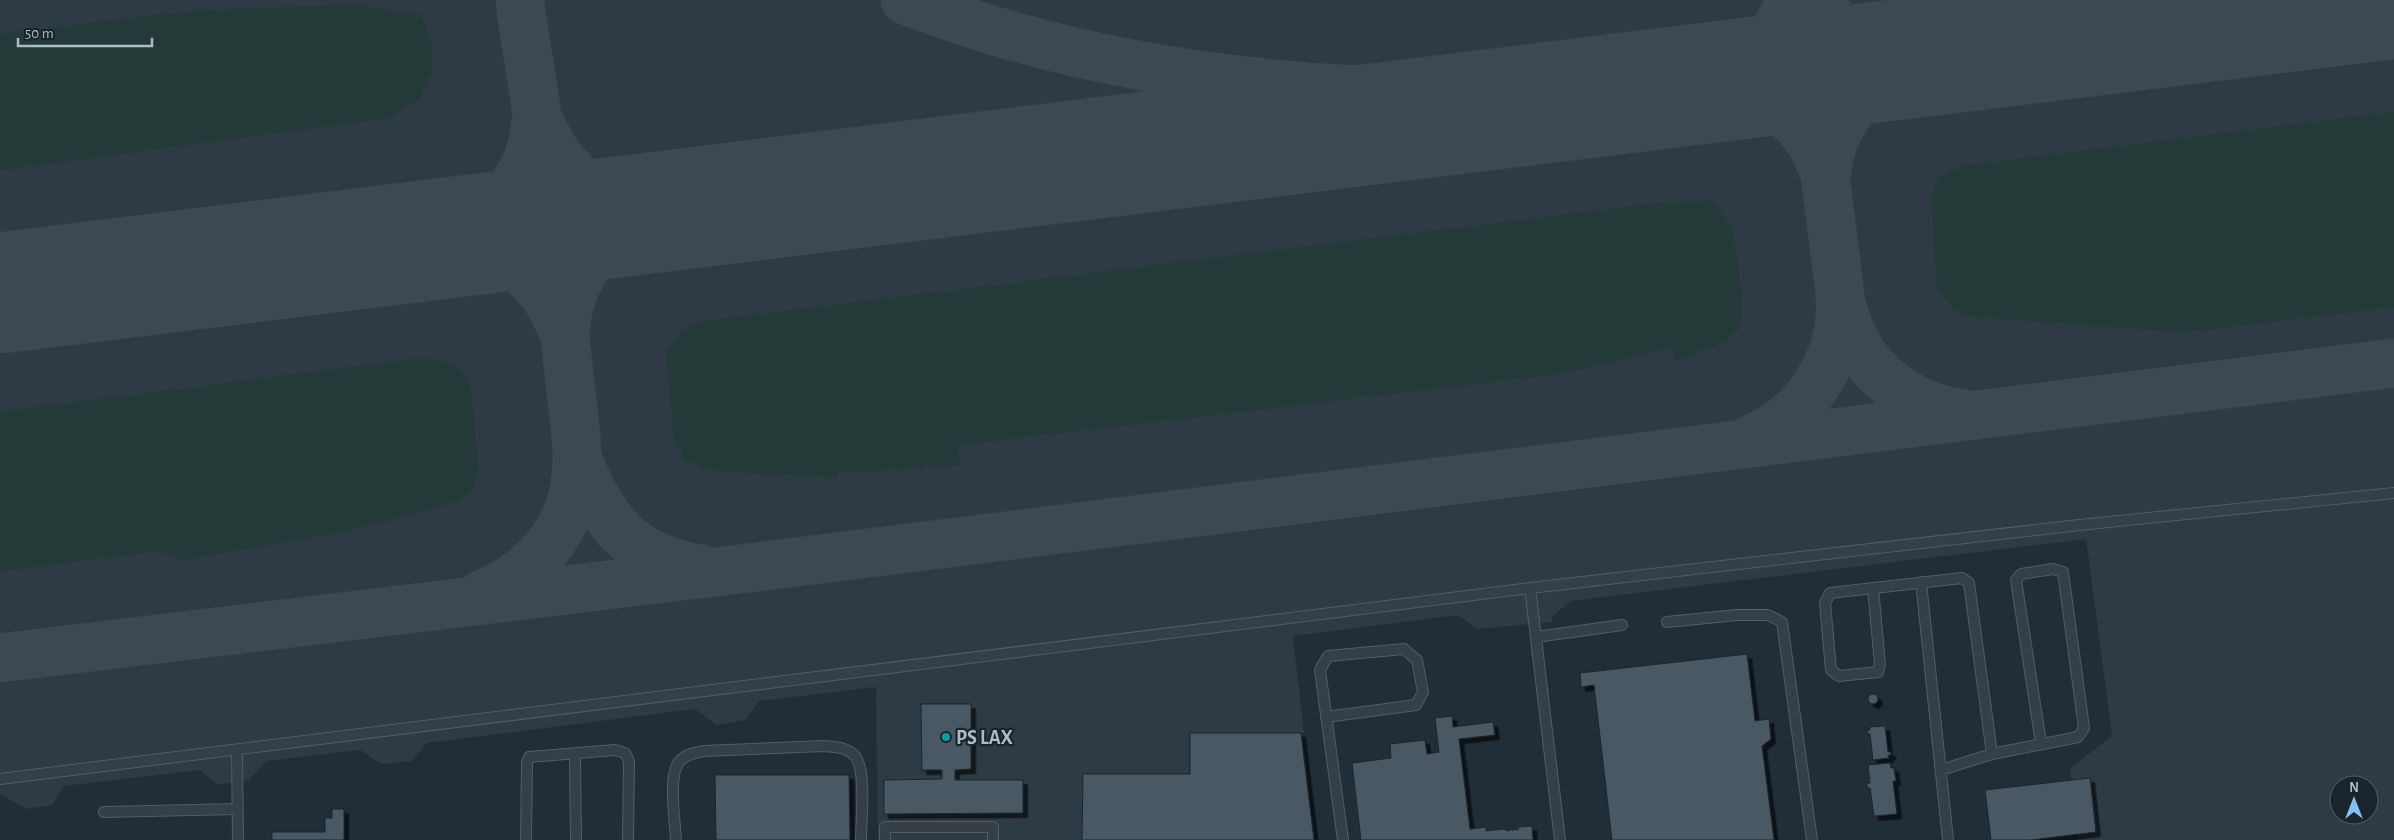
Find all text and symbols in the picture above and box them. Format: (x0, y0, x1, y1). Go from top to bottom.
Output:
scale bar (18, 15, 151, 47)
text: 50 m (25, 26, 54, 41)
place label: PS LAX (956, 728, 1013, 748)
marker: PS LAX (940, 731, 952, 743)
north arrow (2329, 775, 2379, 825)
text: N (2349, 781, 2359, 795)

